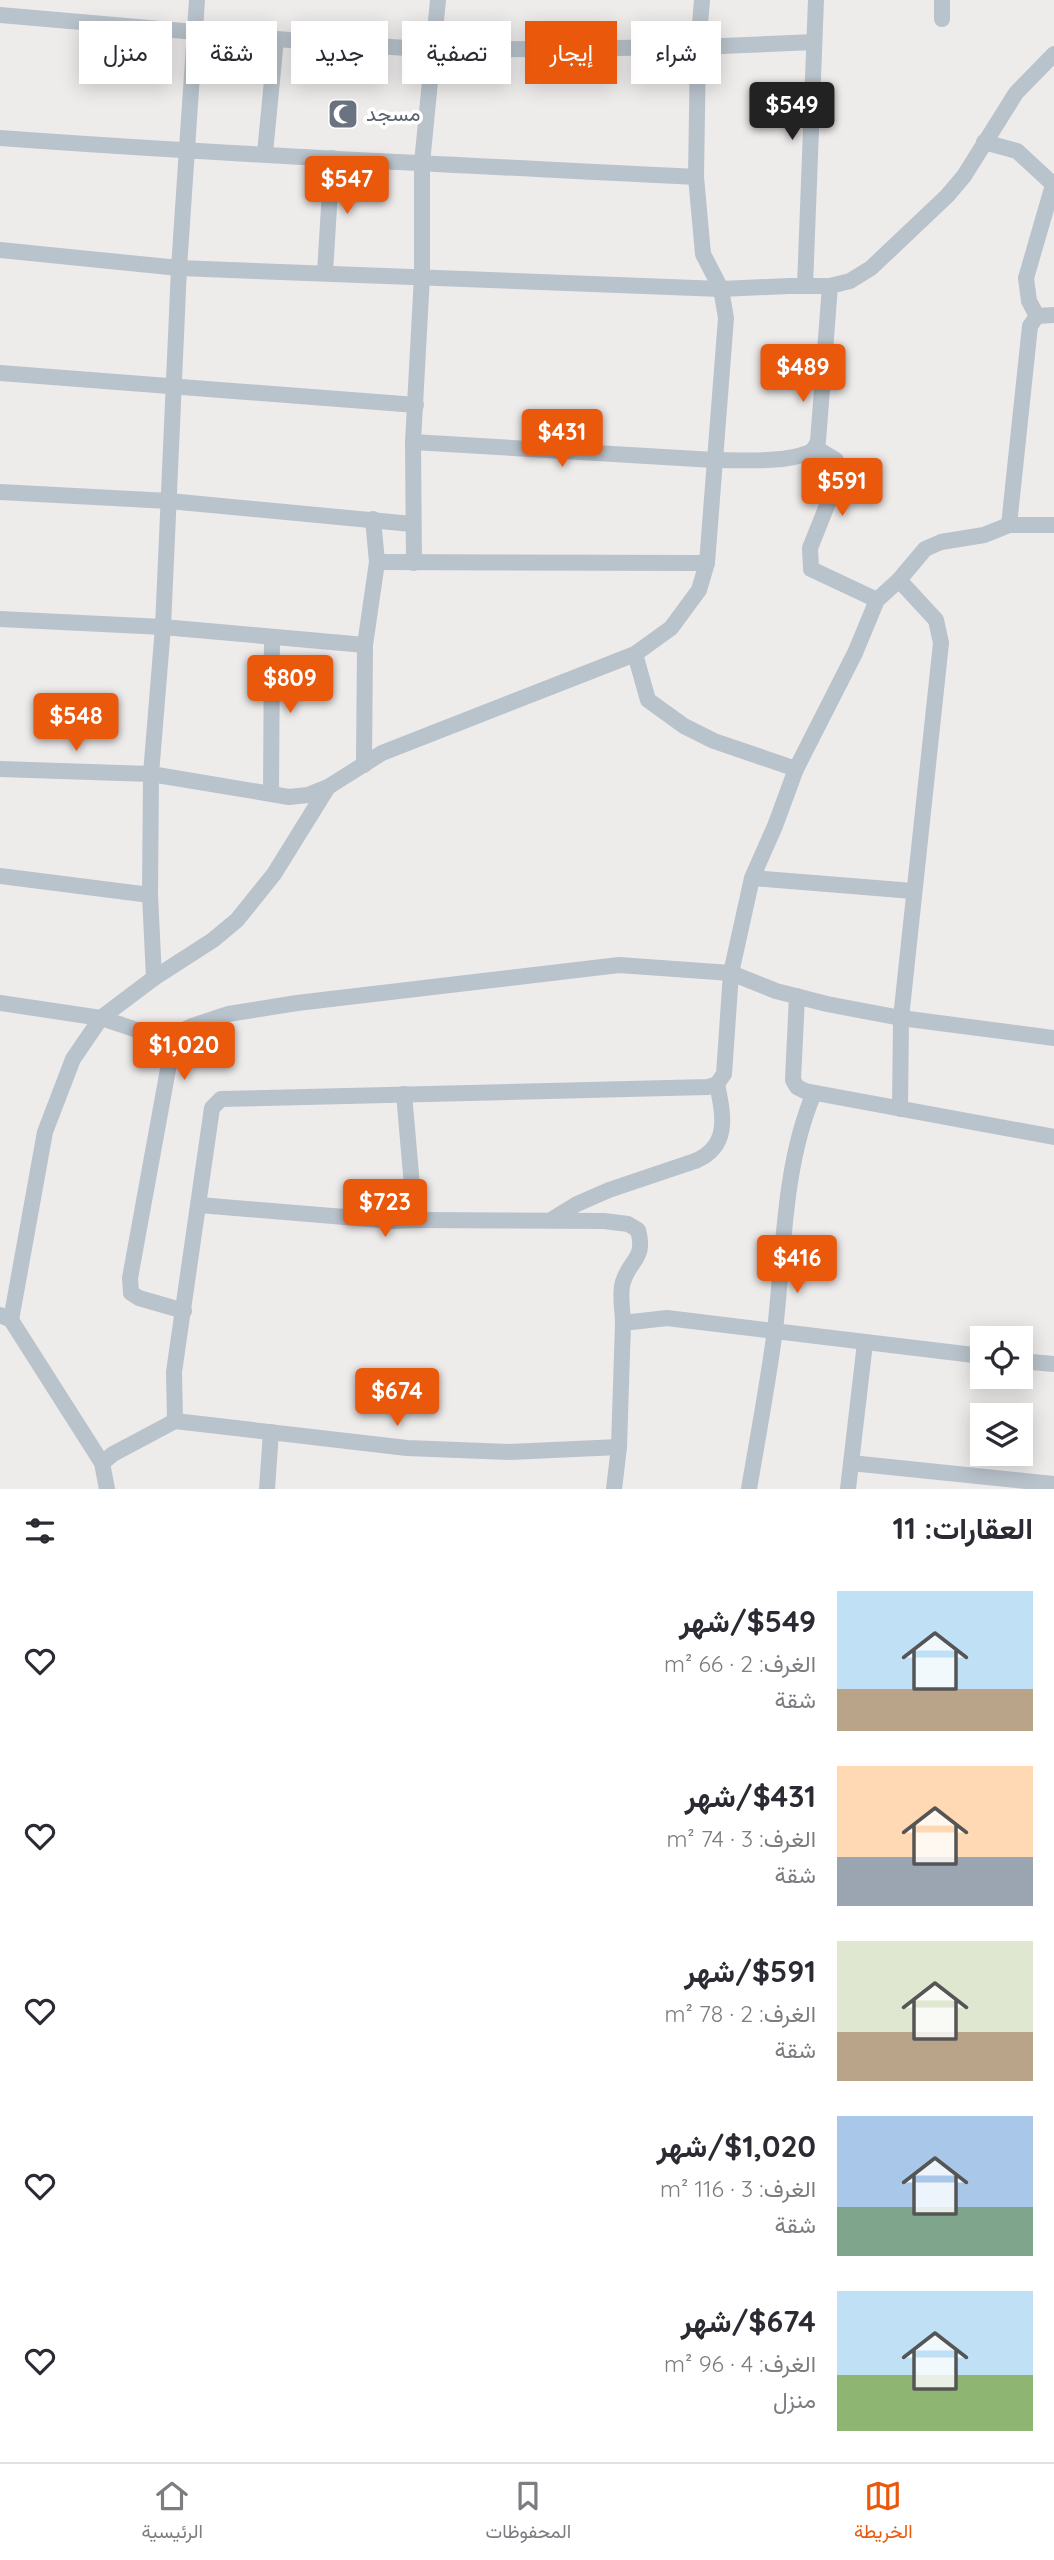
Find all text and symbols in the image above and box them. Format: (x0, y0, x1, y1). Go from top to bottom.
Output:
chip: منزل (79, 21, 172, 84)
chip: شقة (186, 21, 277, 84)
chip: جديد (291, 21, 388, 84)
chip: تصفية (402, 21, 511, 84)
chip: إيجار (525, 21, 617, 84)
chip: شراء (631, 21, 721, 84)
pin: $549 (751, 82, 833, 142)
text: $549 (765, 90, 819, 119)
mosque icon: مسجد (326, 97, 360, 131)
place label: مسجد (366, 100, 420, 126)
pin: $547 (306, 156, 388, 216)
text: $547 (321, 164, 373, 193)
pin: $489 (762, 344, 844, 404)
text: $489 (777, 352, 829, 381)
pin: $431 (521, 410, 603, 469)
text: $431 (538, 417, 586, 446)
pin: $591 (801, 458, 883, 518)
text: $591 (818, 466, 867, 495)
pin: $809 (249, 656, 331, 715)
text: $809 (263, 663, 317, 692)
pin: $548 (35, 694, 117, 753)
text: $548 (49, 701, 103, 730)
pin: $1,020 (127, 1023, 241, 1082)
text: $1,020 (149, 1030, 219, 1059)
pin: $723 (344, 1180, 426, 1239)
text: $723 (359, 1187, 411, 1216)
pin: $416 (756, 1236, 838, 1295)
text: $416 (773, 1243, 821, 1272)
map controls (970, 1326, 1033, 1466)
button: locate (970, 1326, 1033, 1389)
pin: $674 (356, 1368, 438, 1428)
text: $674 (371, 1376, 423, 1405)
button: layers (970, 1403, 1033, 1466)
text: العقارات: 11 (893, 1509, 1033, 1547)
icon: filters (21, 1512, 59, 1550)
text: $549/شهر (679, 1602, 816, 1640)
icon: home (893, 1619, 977, 1703)
icon: heart (21, 1642, 59, 1680)
text: الغرف: 2 · 66 m² (664, 1649, 816, 1678)
text: شقة (774, 1685, 816, 1714)
text: $431/شهر (685, 1777, 816, 1815)
icon: home (893, 1794, 977, 1878)
icon: heart (21, 1817, 59, 1855)
text: الغرف: 3 · 74 m² (666, 1824, 816, 1853)
text: شقة (774, 1860, 816, 1889)
text: $591/شهر (684, 1952, 816, 1990)
icon: home (893, 1969, 977, 2053)
icon: heart (21, 1992, 59, 2030)
text: الغرف: 2 · 78 m² (664, 1999, 816, 2028)
text: شقة (774, 2035, 816, 2064)
text: $1,020/شهر (656, 2127, 816, 2165)
icon: home (893, 2144, 977, 2228)
icon: heart (21, 2167, 59, 2205)
text: الغرف: 3 · 116 m² (660, 2174, 816, 2203)
text: شقة (774, 2210, 816, 2239)
text: $674/شهر (681, 2302, 816, 2340)
icon: home (893, 2319, 977, 2403)
icon: heart (21, 2342, 59, 2380)
text: الغرف: 4 · 96 m² (664, 2349, 816, 2378)
text: منزل (773, 2385, 816, 2414)
tab: الرئيسية (141, 2477, 203, 2548)
tab: المحفوظات (486, 2477, 571, 2548)
tab: الخريطة (854, 2477, 913, 2548)

